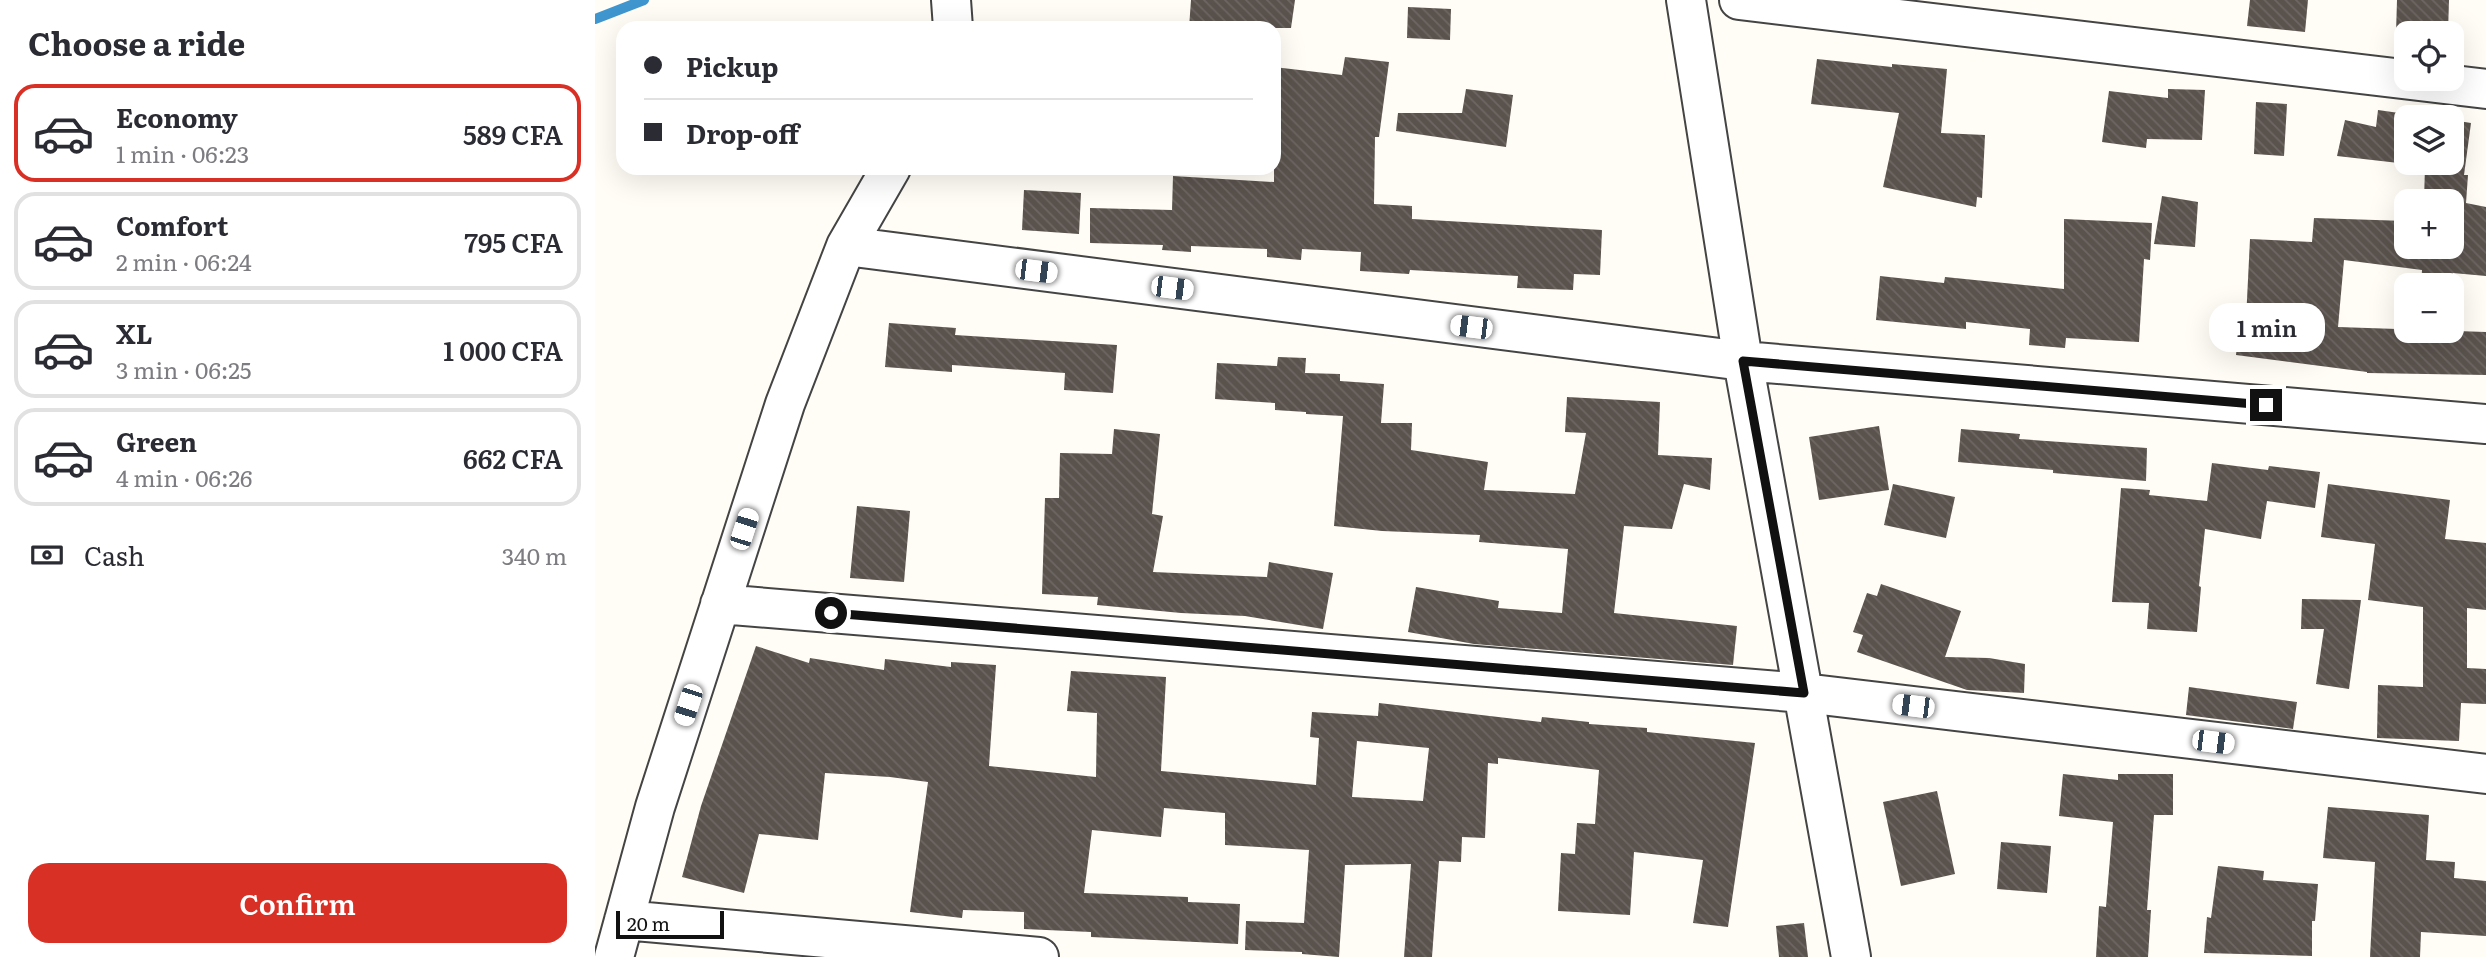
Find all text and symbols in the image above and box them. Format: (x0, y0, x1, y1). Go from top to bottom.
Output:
text: Choose a ride (28, 18, 245, 66)
map controls (2394, 21, 2464, 343)
button: locate (2394, 21, 2464, 91)
text: Pickup (686, 46, 778, 85)
text: Economy (116, 97, 238, 136)
icon: car (32, 102, 95, 165)
button: layers (2394, 105, 2464, 175)
text: Drop-off (686, 113, 799, 152)
text: 589 CFA (463, 114, 563, 153)
text: 1 min · 06:23 (116, 136, 249, 170)
button: + (2394, 189, 2464, 259)
text: Comfort (116, 205, 228, 244)
icon: car (32, 210, 95, 273)
text: 795 CFA (464, 222, 563, 261)
text: 2 min · 06:24 (116, 244, 252, 278)
car (1014, 258, 1059, 284)
button: − (2394, 273, 2464, 343)
car (1150, 275, 1195, 301)
callout: 1 min (2208, 304, 2324, 352)
text: 1 min (2237, 310, 2297, 344)
text: XL (116, 313, 153, 352)
car (1449, 314, 1494, 340)
icon: car (32, 318, 95, 381)
text: 1 000 CFA (443, 330, 563, 369)
text: 3 min · 06:25 (116, 352, 252, 386)
route end (2250, 389, 2282, 421)
text: Green (116, 421, 197, 460)
icon: car (32, 426, 95, 489)
text: 662 CFA (463, 438, 563, 477)
text: 4 min · 06:26 (116, 460, 252, 494)
car (728, 506, 761, 552)
text: Cash (84, 535, 145, 574)
icon: cash (28, 536, 66, 574)
text: 340 m (502, 538, 567, 572)
route start (815, 597, 847, 629)
car (672, 682, 705, 728)
car (1891, 693, 1936, 719)
car (2191, 729, 2236, 755)
button: Confirm (28, 863, 567, 943)
scale bar (616, 908, 725, 940)
text: 20 m (627, 909, 670, 937)

